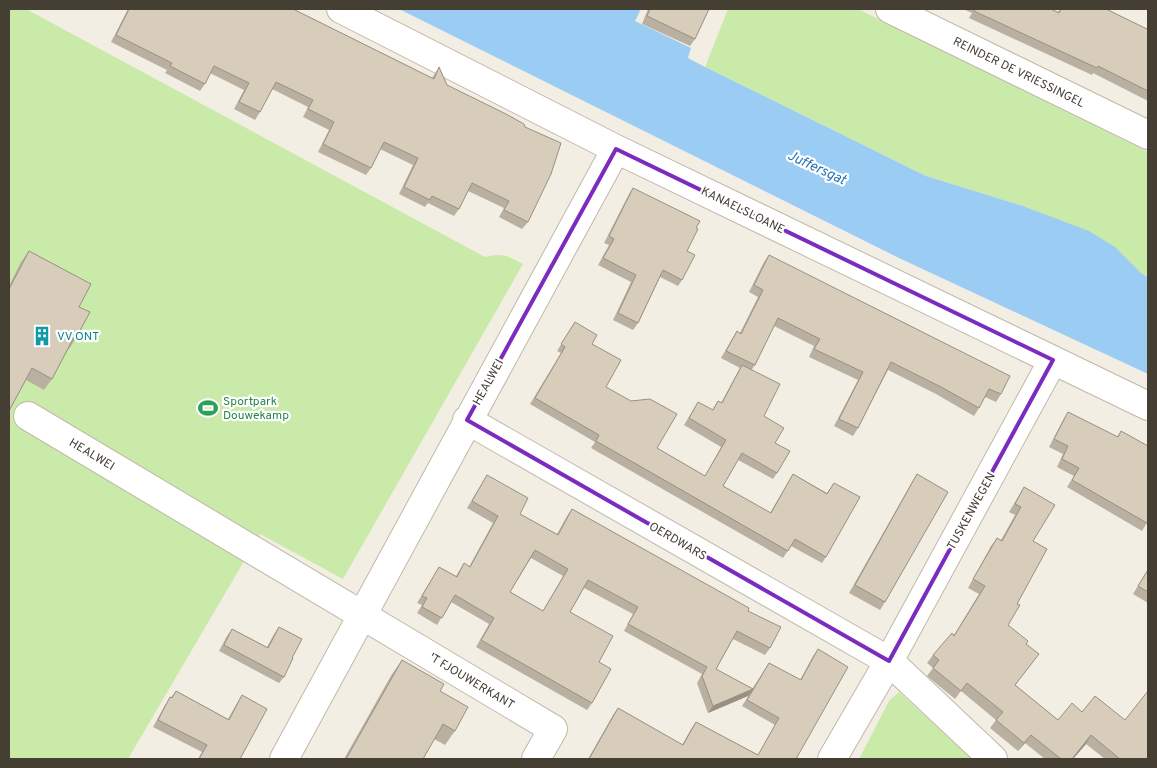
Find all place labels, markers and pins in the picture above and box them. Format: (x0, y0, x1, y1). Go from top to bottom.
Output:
building icon: VV ONT (31, 325, 53, 347)
place label: VV ONT (57, 329, 99, 345)
place label: Sportpark Douwekamp (223, 394, 289, 424)
sports icon: Sportpark Douwekamp (197, 397, 219, 419)

